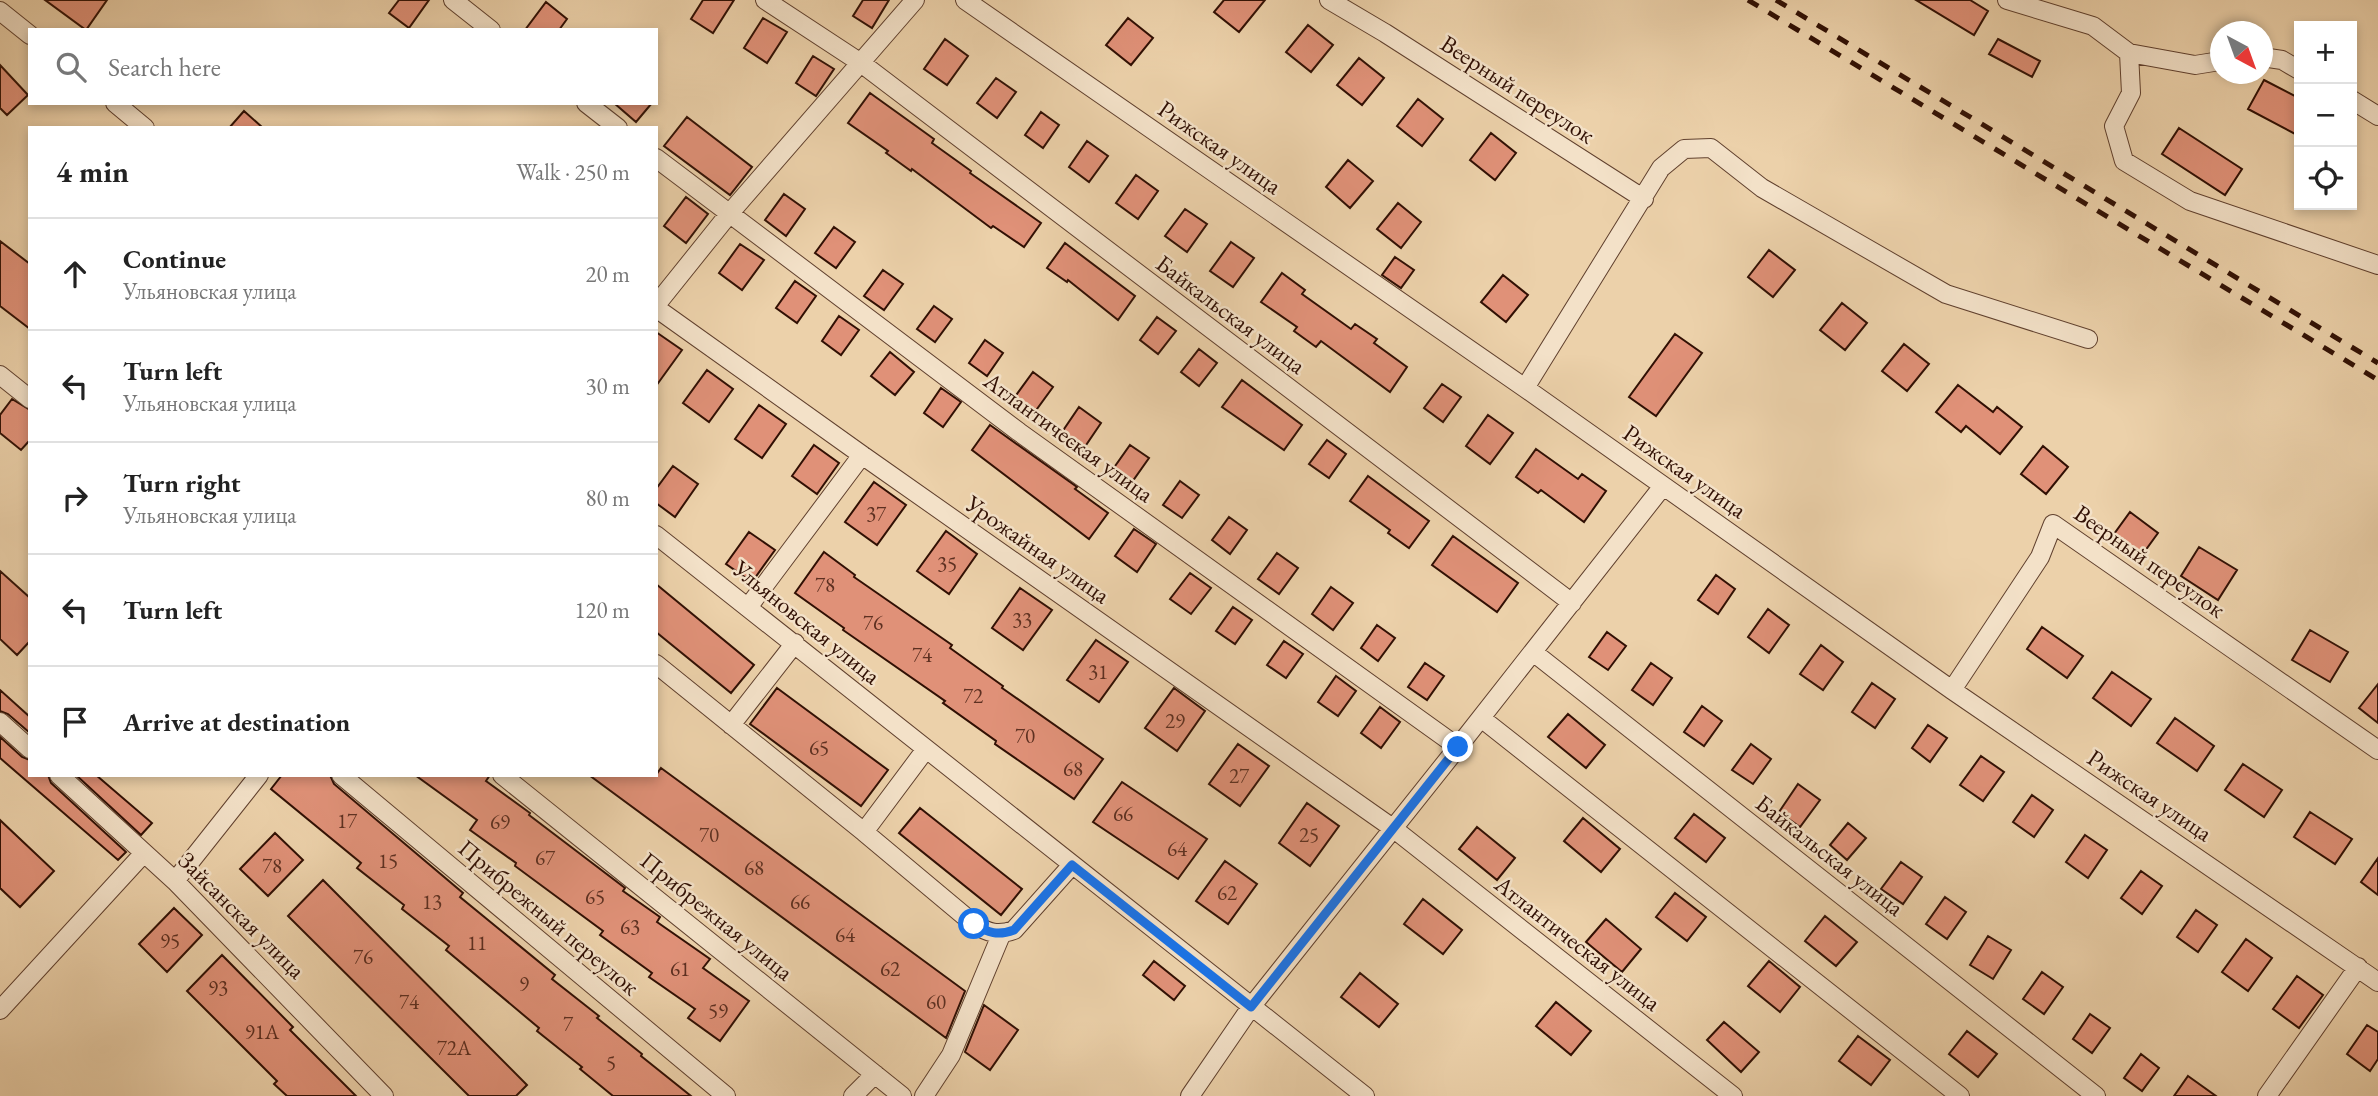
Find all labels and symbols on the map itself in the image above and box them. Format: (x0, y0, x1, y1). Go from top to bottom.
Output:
north arrow (2210, 21, 2273, 84)
street label: Веерный переулок (1435, 28, 1601, 151)
street label: Рижская улица (1152, 93, 1288, 201)
street label: Байкальская улица (1150, 247, 1313, 381)
street label: Атлантическая улица (977, 364, 1160, 509)
street label: Рижская улица (1617, 417, 1753, 525)
street label: Урожайная улица (959, 487, 1117, 610)
street label: Веерный переулок (2068, 497, 2232, 625)
house number: 37 (866, 500, 887, 527)
house number: 35 (937, 550, 957, 577)
street label: Ульяновская улица (726, 552, 887, 691)
house number: 78 (815, 571, 835, 598)
house number: 33 (1012, 606, 1032, 633)
house number: 76 (863, 609, 883, 636)
house number: 74 (912, 641, 933, 668)
house number: 31 (1088, 658, 1108, 685)
house number: 72 (963, 682, 983, 709)
house number: 29 (1165, 707, 1185, 734)
house number: 70 (1015, 722, 1035, 749)
route end (1442, 731, 1473, 762)
house number: 65 (809, 734, 829, 761)
street label: Рижская улица (2082, 742, 2219, 848)
house number: 68 (1063, 755, 1083, 782)
house number: 27 (1229, 762, 1250, 789)
street label: Байкальская улица (1750, 787, 1911, 923)
house number: 66 (1113, 800, 1133, 827)
house number: 17 (337, 807, 358, 834)
house number: 69 (490, 808, 510, 835)
house number: 70 (699, 821, 719, 848)
house number: 25 (1299, 821, 1319, 848)
street label: Прибрежный переулок (452, 832, 646, 1002)
house number: 64 (1167, 835, 1188, 862)
house number: 67 (535, 844, 556, 871)
street label: Зайсанская улица (172, 845, 313, 986)
street label: Прибрежная улица (634, 845, 800, 988)
house number: 15 (378, 847, 398, 874)
house number: 78 (262, 852, 282, 879)
house number: 68 (744, 854, 764, 881)
street label: Атлантическая улица (1488, 868, 1668, 1018)
house number: 62 (1217, 879, 1237, 906)
house number: 65 (585, 883, 605, 910)
house number: 13 (422, 888, 442, 915)
house number: 66 (790, 888, 810, 915)
route start (958, 908, 989, 939)
house number: 63 (620, 913, 640, 940)
house number: 64 (835, 921, 856, 948)
house number: 95 (160, 927, 180, 954)
house number: 11 (467, 929, 487, 956)
house number: 76 (353, 943, 373, 970)
house number: 61 (670, 955, 690, 982)
house number: 62 (880, 955, 900, 982)
house number: 9 (519, 970, 529, 997)
house number: 93 (208, 974, 228, 1001)
house number: 74 (399, 988, 420, 1015)
house number: 60 (926, 988, 946, 1015)
house number: 59 (708, 997, 728, 1024)
house number: 7 (563, 1010, 574, 1037)
house number: 91А (245, 1018, 280, 1045)
house number: 72А (437, 1034, 472, 1061)
house number: 5 (606, 1049, 616, 1076)

